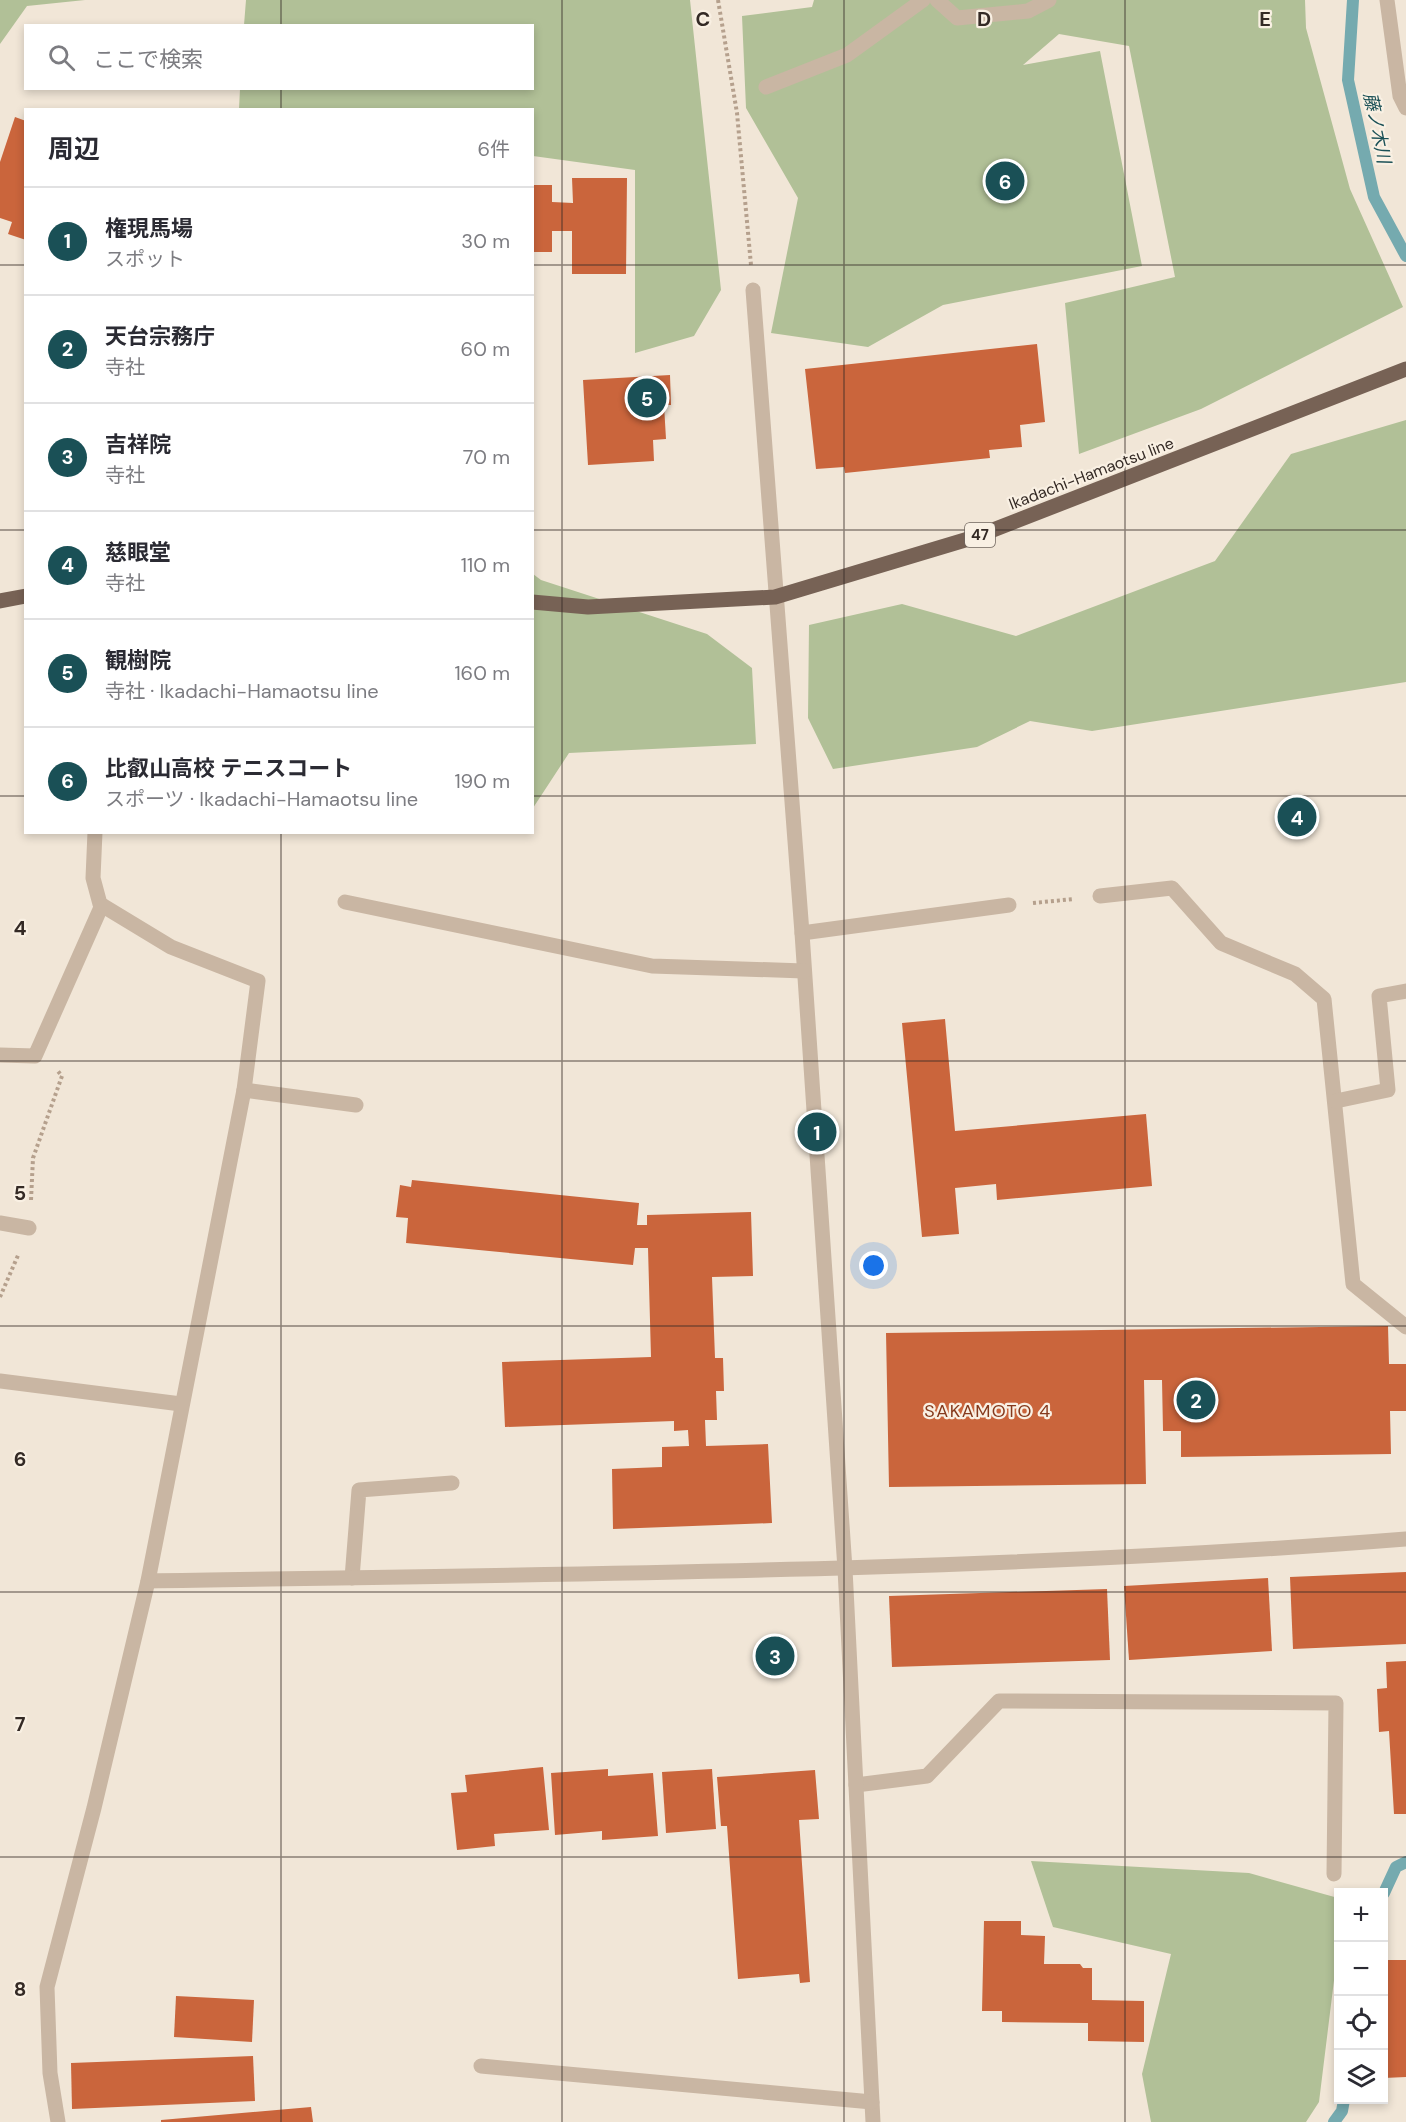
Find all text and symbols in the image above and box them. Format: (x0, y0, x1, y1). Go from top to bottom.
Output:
text: C (696, 6, 710, 32)
text: D (977, 6, 991, 32)
text: E (1259, 6, 1271, 32)
search box (24, 24, 534, 90)
icon: search (45, 41, 78, 74)
text: ここで検索 (93, 45, 203, 74)
water label: 藤ノ木川 (1358, 90, 1397, 168)
text: 周辺 (48, 132, 100, 166)
text: 6件 (477, 136, 510, 162)
pin: 6 (986, 158, 1024, 204)
text: 権現馬場 (105, 214, 193, 243)
text: 1 (64, 228, 71, 254)
text: 30 m (461, 228, 510, 254)
text: スポット (105, 246, 185, 272)
text: 天台宗務庁 (105, 322, 215, 351)
text: 2 (62, 336, 73, 362)
text: 60 m (461, 336, 510, 362)
text: 寺社 (105, 354, 145, 380)
pin: 5 (628, 376, 666, 420)
text: 吉祥院 (105, 430, 171, 459)
street label: Ikadachi-Hamaotsu line (1006, 432, 1177, 515)
text: 3 (61, 444, 74, 470)
text: 70 m (463, 444, 510, 470)
text: 寺社 (105, 462, 145, 488)
road number: 47 (965, 523, 995, 547)
text: 慈眼堂 (105, 538, 171, 567)
text: 4 (61, 552, 74, 578)
text: 110 m (461, 552, 510, 578)
text: 寺社 (105, 570, 145, 596)
text: 観樹院 (105, 646, 171, 675)
text: 5 (61, 660, 74, 686)
text: 160 m (454, 660, 510, 686)
text: 寺社 · Ikadachi-Hamaotsu line (105, 678, 379, 704)
text: 比叡山高校 テニスコート (105, 754, 352, 783)
text: 6 (61, 768, 74, 794)
text: 190 m (454, 768, 510, 794)
text: スポーツ · Ikadachi-Hamaotsu line (105, 786, 418, 812)
pin: 4 (1278, 794, 1316, 840)
text: 4 (14, 915, 27, 941)
pin: 1 (798, 1110, 836, 1154)
text: 5 (14, 1180, 26, 1206)
your location (859, 1251, 888, 1280)
pin: 2 (1176, 1378, 1216, 1422)
district label: SAKAMOTO 4 (924, 1399, 1052, 1423)
text: 6 (14, 1446, 26, 1472)
pin: 3 (756, 1634, 794, 1678)
text: 7 (15, 1711, 26, 1737)
map controls (1334, 1888, 1388, 2104)
button: + (1334, 1888, 1388, 1942)
button: − (1334, 1942, 1388, 1996)
text: 8 (14, 1976, 26, 2002)
button: locate (1334, 1996, 1388, 2050)
button: layers (1334, 2050, 1388, 2104)

